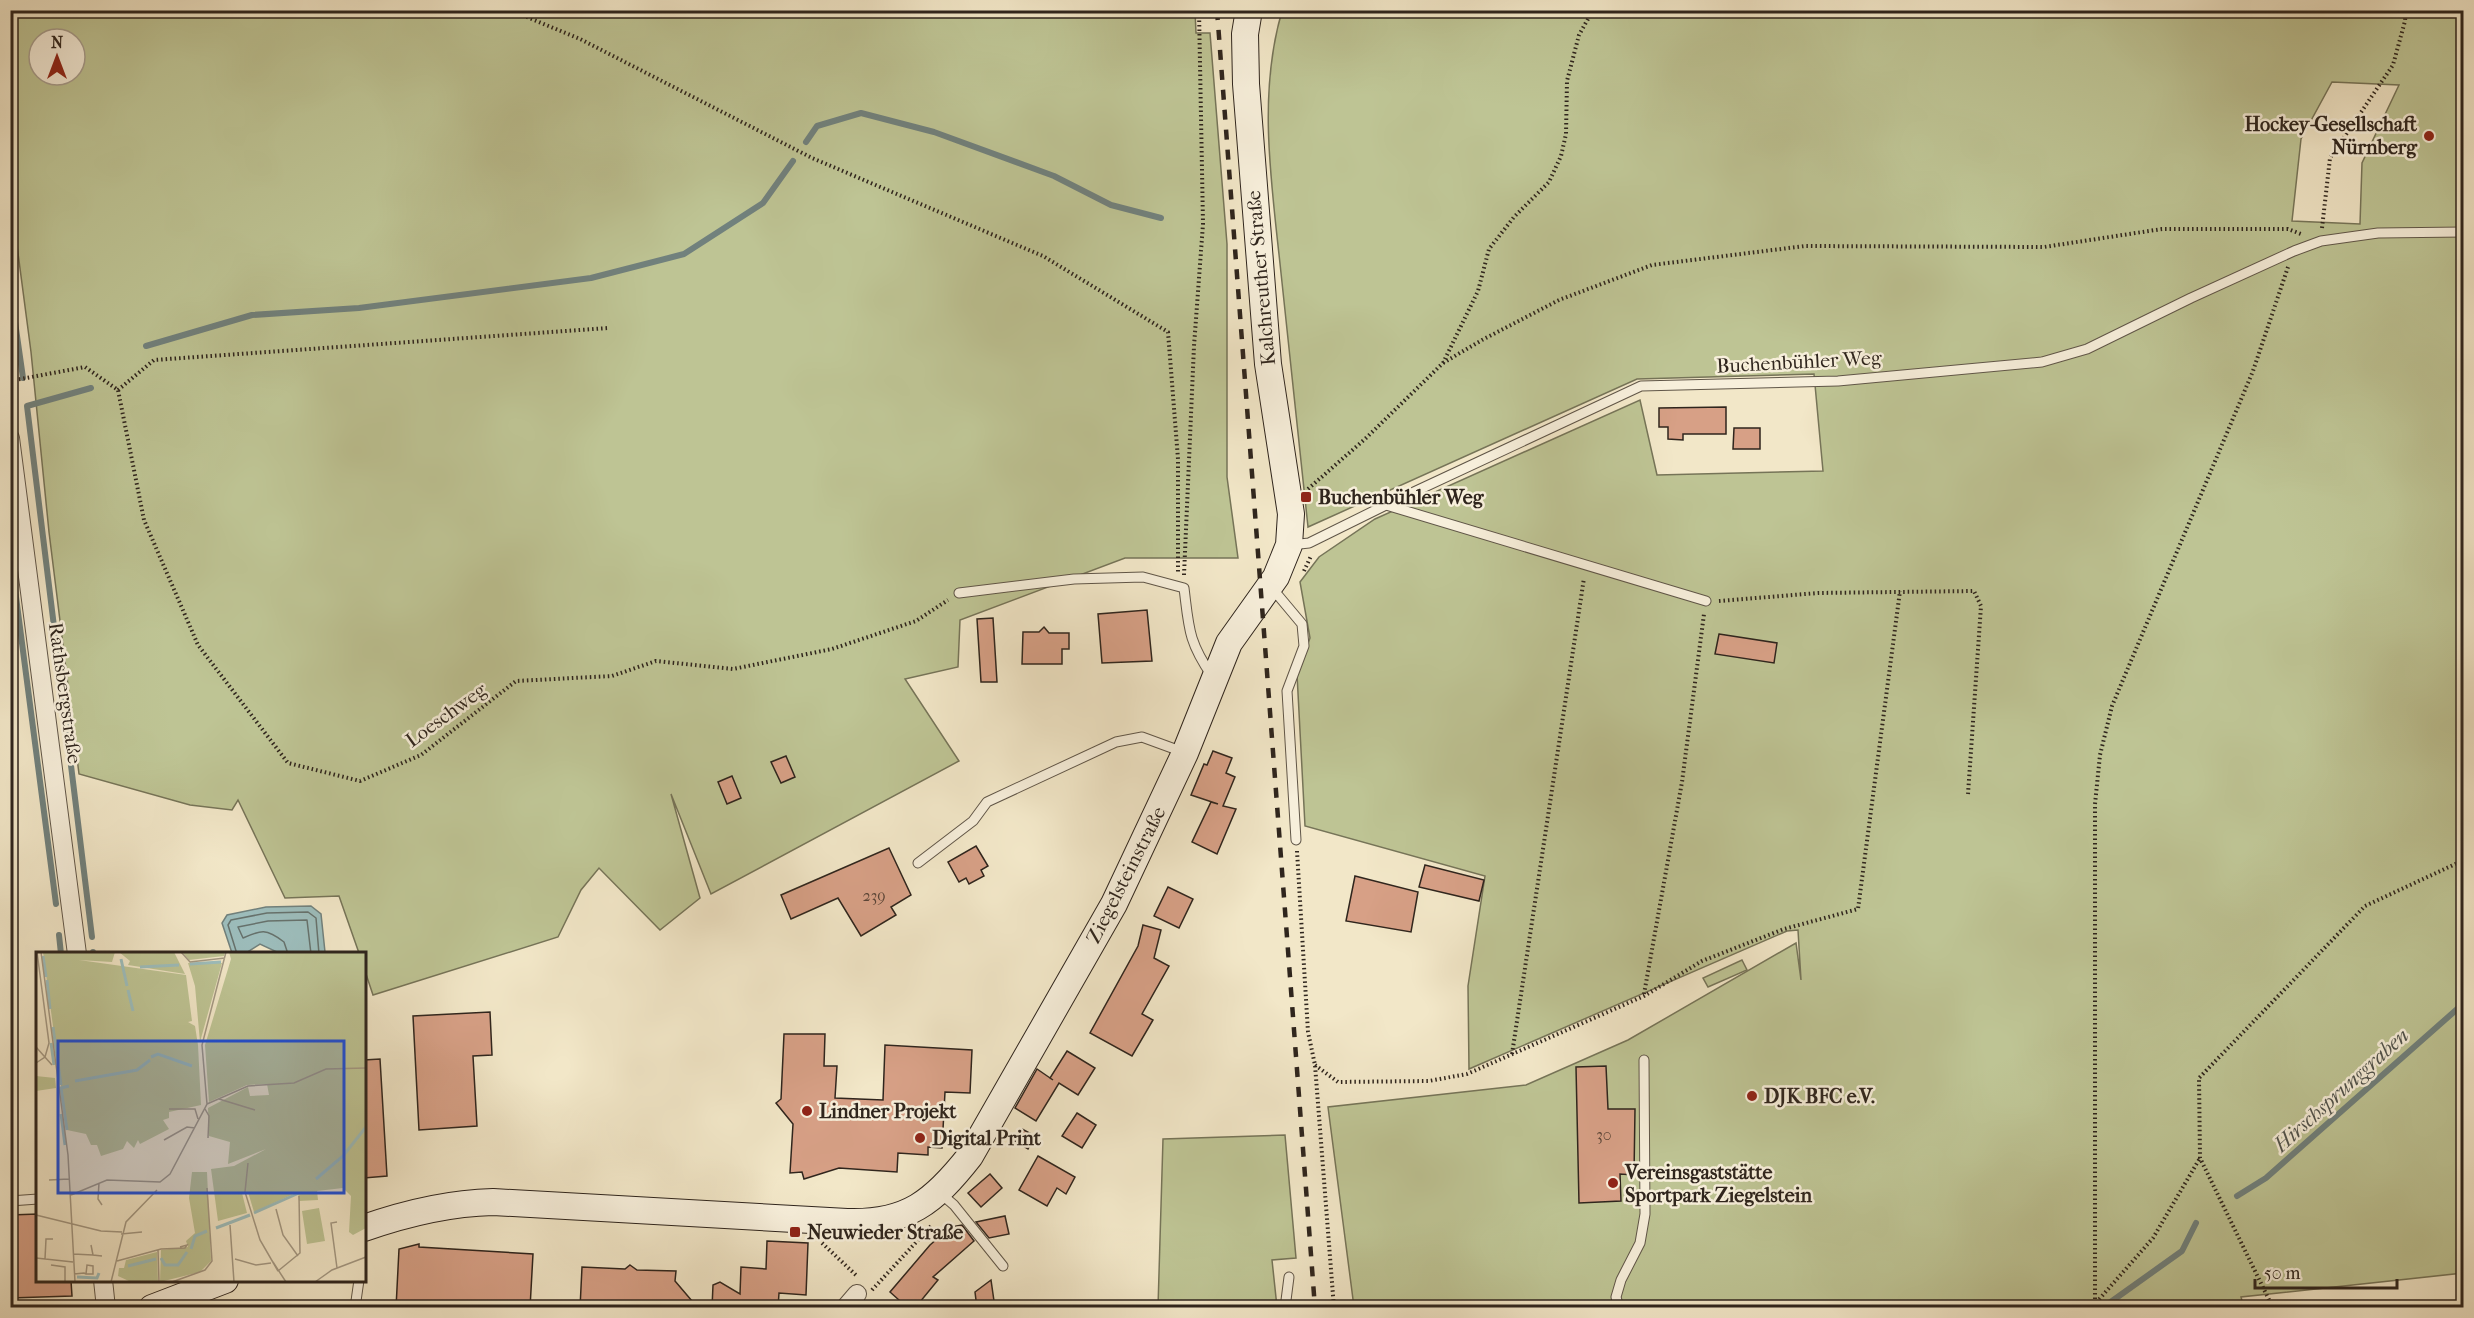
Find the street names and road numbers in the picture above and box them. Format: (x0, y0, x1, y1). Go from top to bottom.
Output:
street label: Kalchreuther Straße (1242, 189, 1280, 367)
street label: Buchenbühler Weg (1716, 346, 1882, 378)
street label: Rathsbergstraße (44, 621, 86, 765)
street label: Loeschweg (401, 678, 491, 752)
street label: Ziegelsteinstraße (1082, 803, 1170, 947)

